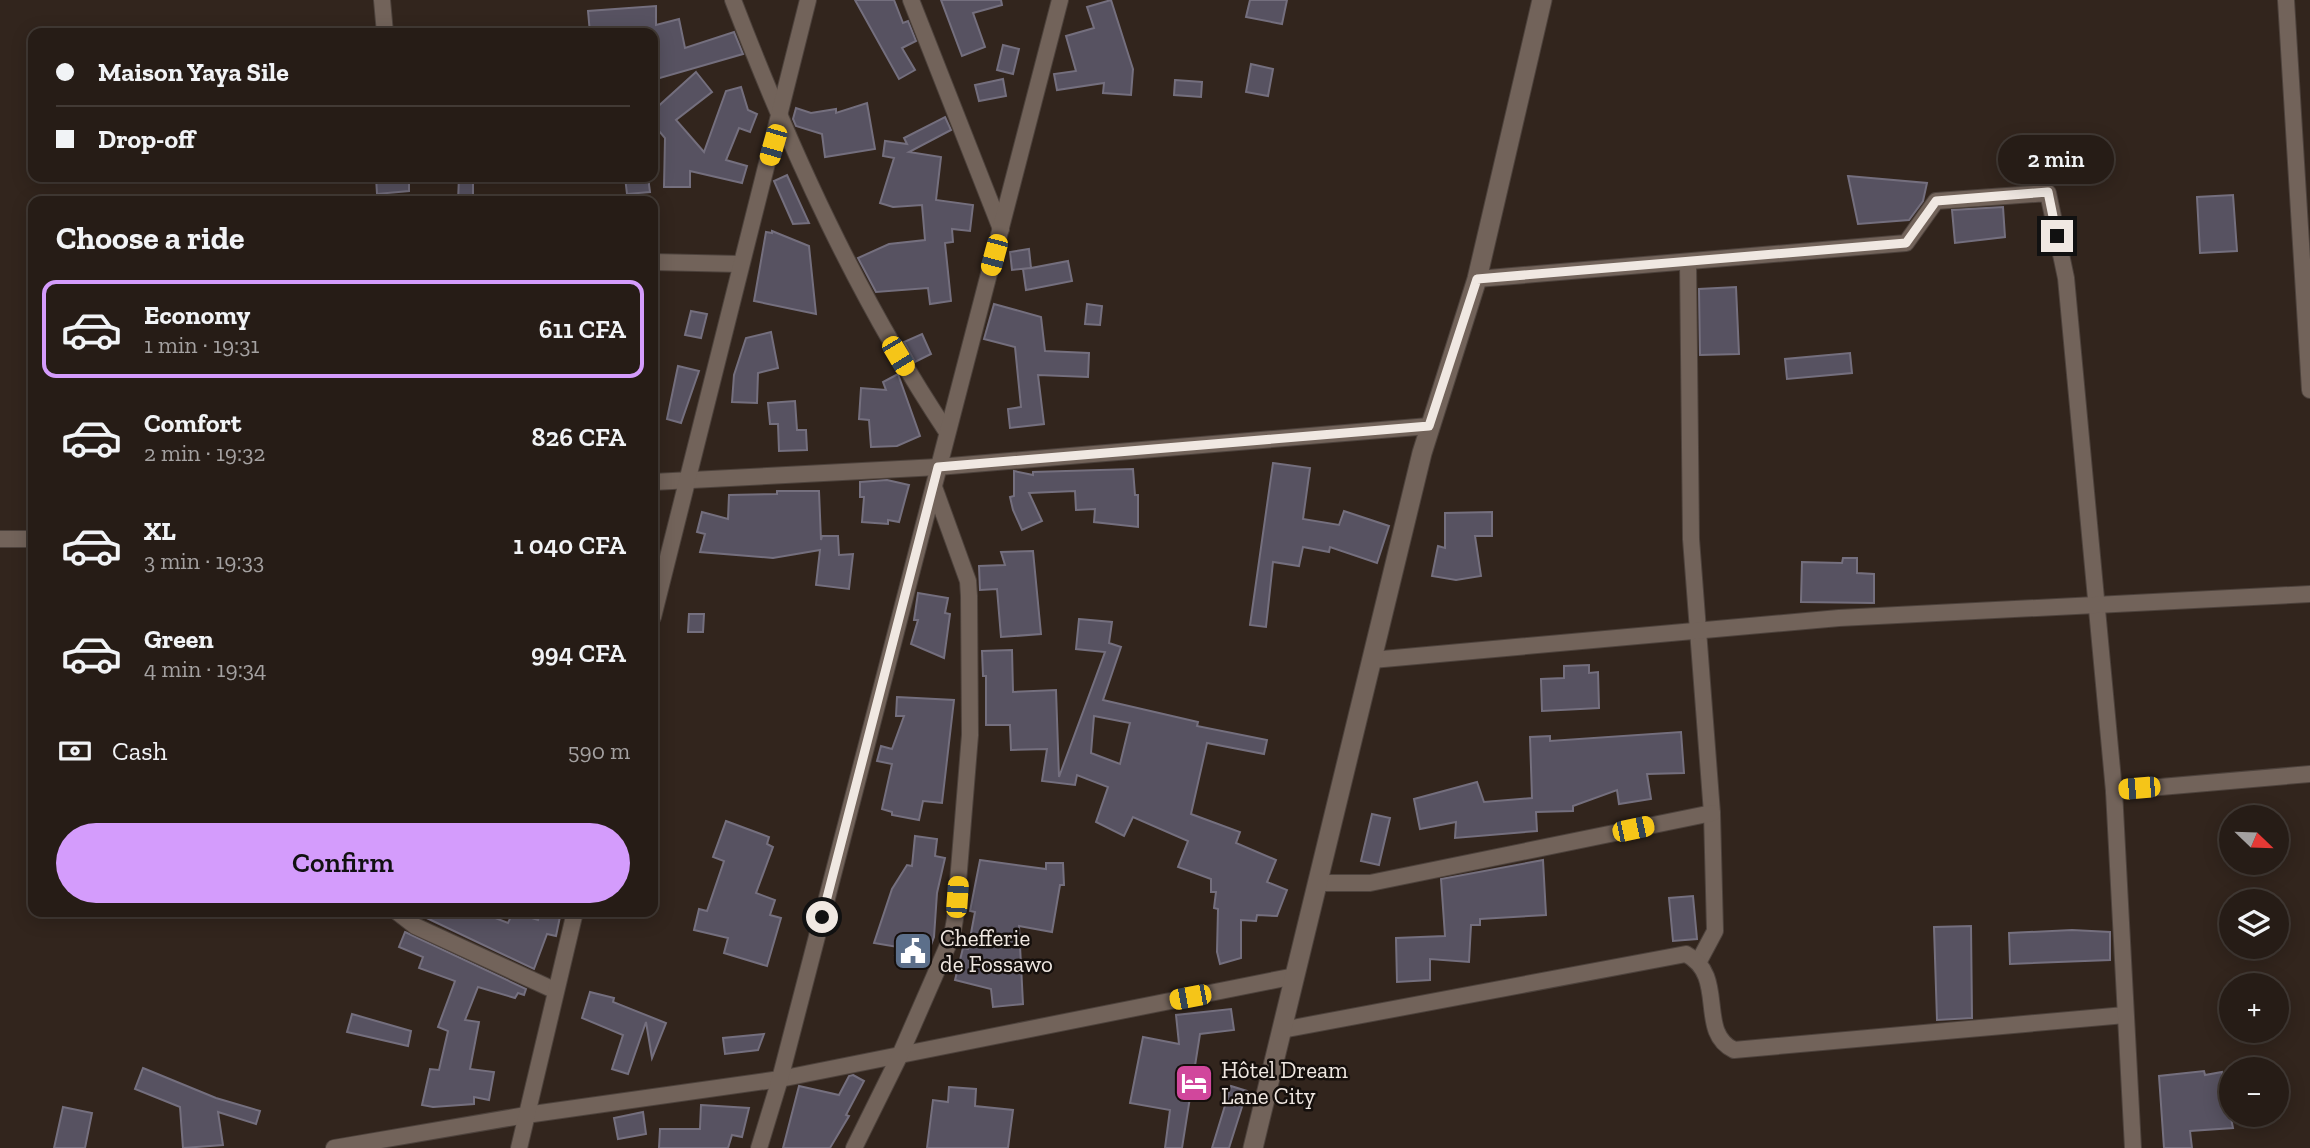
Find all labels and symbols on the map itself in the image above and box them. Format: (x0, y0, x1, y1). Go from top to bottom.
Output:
car (758, 122, 789, 168)
callout: 2 min (1999, 134, 2115, 184)
route end (2041, 220, 2073, 252)
car (979, 232, 1010, 278)
car (879, 333, 918, 379)
car (2118, 776, 2161, 800)
north arrow (2219, 805, 2289, 875)
car (1611, 814, 1656, 844)
car (946, 875, 969, 919)
route start (806, 901, 838, 933)
place label: Chefferie de Fossawo (940, 924, 1053, 978)
public building icon: Chefferie de Fossawo (892, 930, 934, 972)
car (1168, 983, 1213, 1011)
place label: Hôtel Dream Lane City (1221, 1056, 1348, 1110)
hotel icon: Hôtel Dream Lane City (1173, 1062, 1215, 1104)

